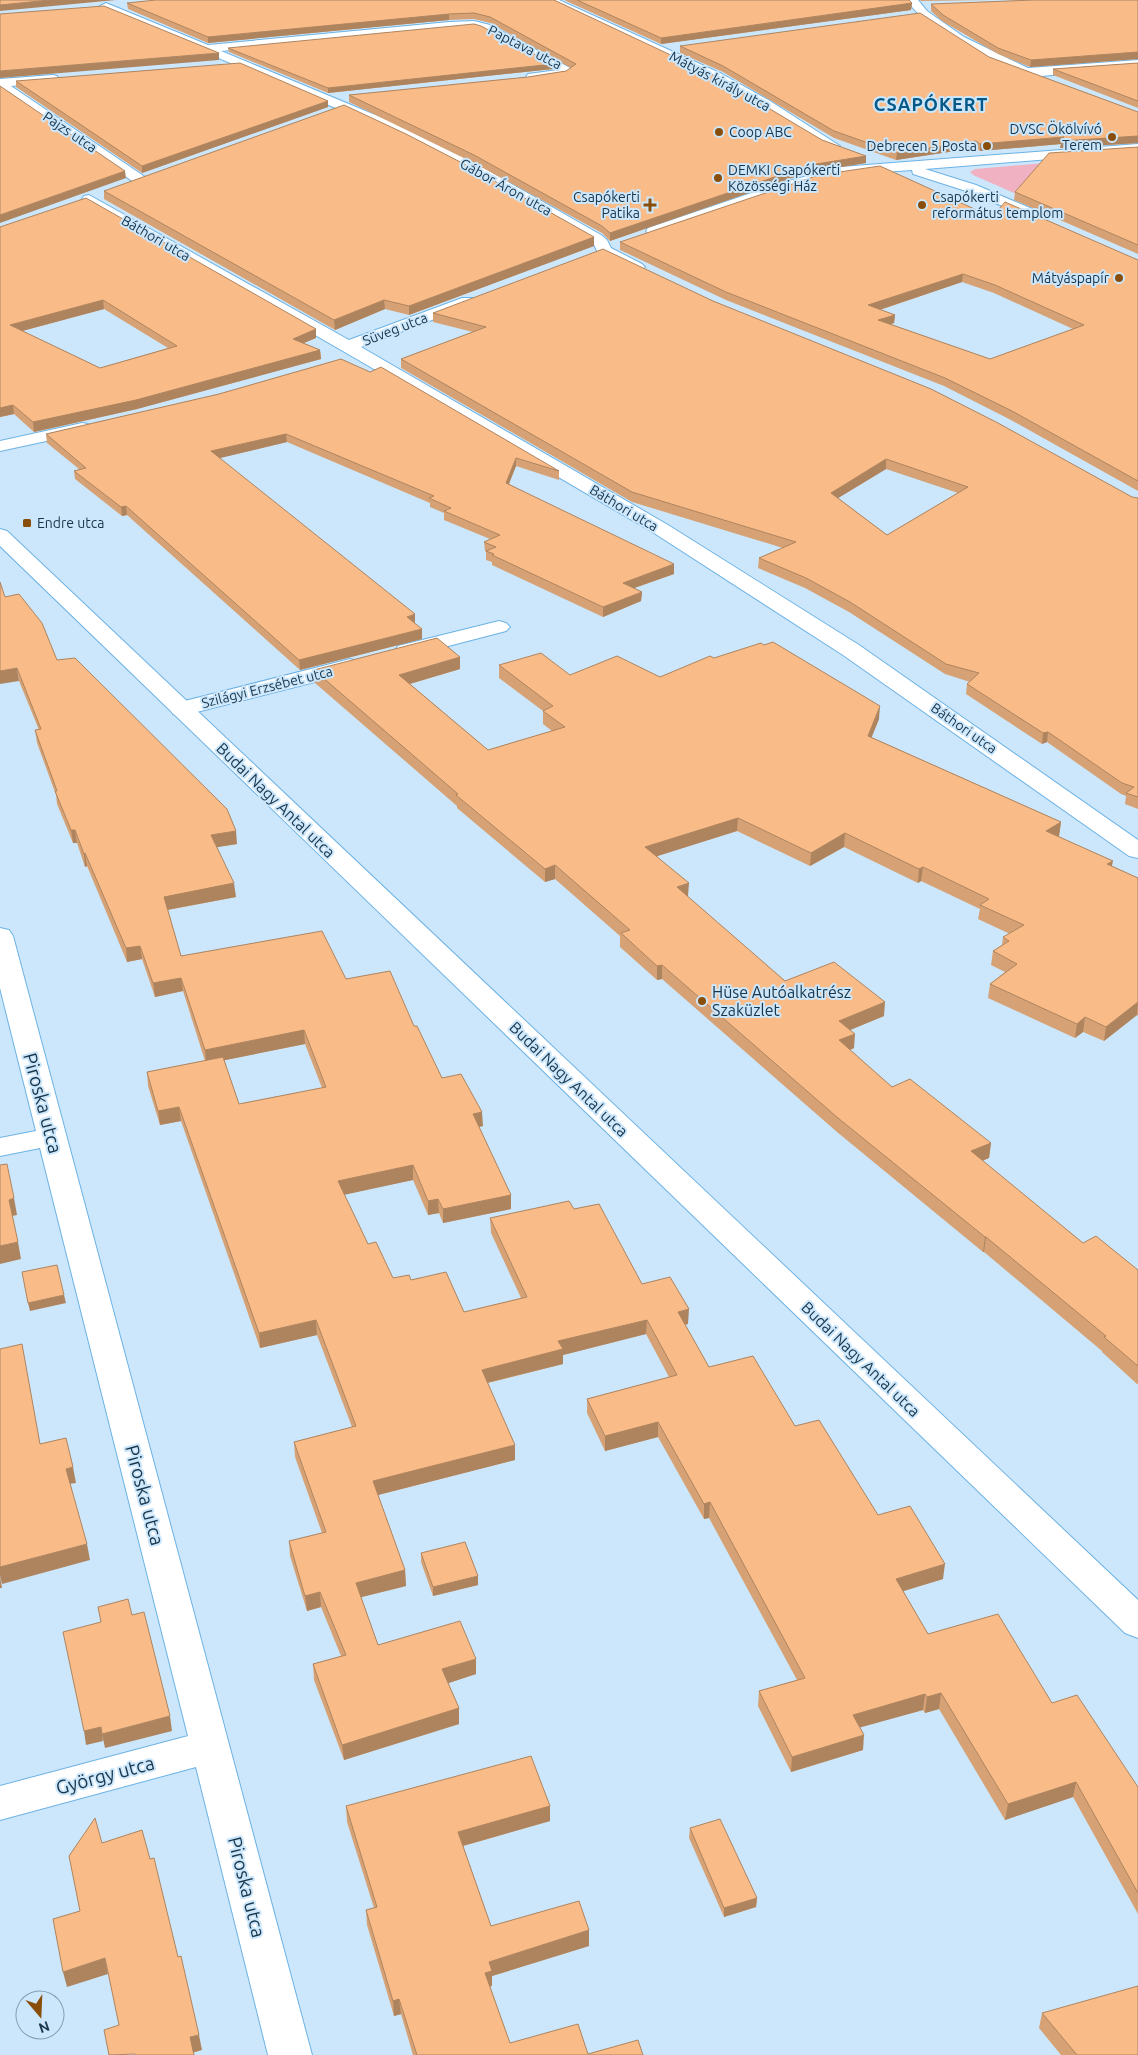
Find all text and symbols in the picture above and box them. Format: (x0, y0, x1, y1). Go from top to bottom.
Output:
street label: Paptava utca (485, 22, 565, 72)
street label: Mátyás király utca (667, 48, 773, 114)
district label: CSAPÓKERT (874, 93, 988, 114)
street label: Pajzs utca (40, 108, 100, 156)
place label: DVSC Ökölvívó Terem (1010, 120, 1102, 153)
place label: Coop ABC (729, 124, 792, 140)
marker: Coop ABC (713, 126, 725, 138)
marker: DVSC Ökölvívó Terem (1106, 131, 1118, 143)
place label: Debrecen 5 Posta (867, 138, 977, 154)
marker: Debrecen 5 Posta (981, 140, 993, 152)
street label: Gábor Áron utca (457, 154, 555, 219)
place label: DEMKI Csapókerti Közösségi Ház (728, 162, 840, 194)
marker: DEMKI Csapókerti Közösségi Ház (712, 172, 724, 184)
place label: Csapókerti Patika (573, 189, 640, 221)
place label: Csapókerti református templom (932, 189, 1063, 221)
marker: Csapókerti Patika (644, 199, 656, 211)
marker: Csapókerti református templom (916, 199, 928, 211)
street label: Báthori utca (119, 212, 193, 264)
place label: Mátyáspapír (1032, 270, 1110, 286)
marker: Mátyáspapír (1113, 272, 1125, 284)
street label: Süveg utca (360, 309, 430, 349)
street label: Báthori utca (587, 481, 661, 535)
place label: Endre utca (37, 515, 104, 531)
marker: Endre utca (21, 517, 33, 529)
street label: Szilágyi Erzsébet utca (200, 663, 334, 711)
street label: Báthori utca (928, 699, 1000, 757)
street label: Budai Nagy Antal utca (213, 739, 339, 861)
place label: Hüse Autóalkatrész Szaküzlet (712, 983, 851, 1019)
marker: Hüse Autóalkatrész Szaküzlet (696, 995, 708, 1007)
street label: Budai Nagy Antal utca (506, 1018, 632, 1140)
street label: Piroska utca (19, 1050, 67, 1156)
street label: Budai Nagy Antal utca (798, 1298, 924, 1420)
street label: Piroska utca (121, 1442, 169, 1548)
street label: György utca (53, 1751, 157, 1799)
street label: Piroska utca (224, 1834, 270, 1940)
north arrow (15, 1990, 65, 2040)
text: N (37, 2018, 52, 2037)

